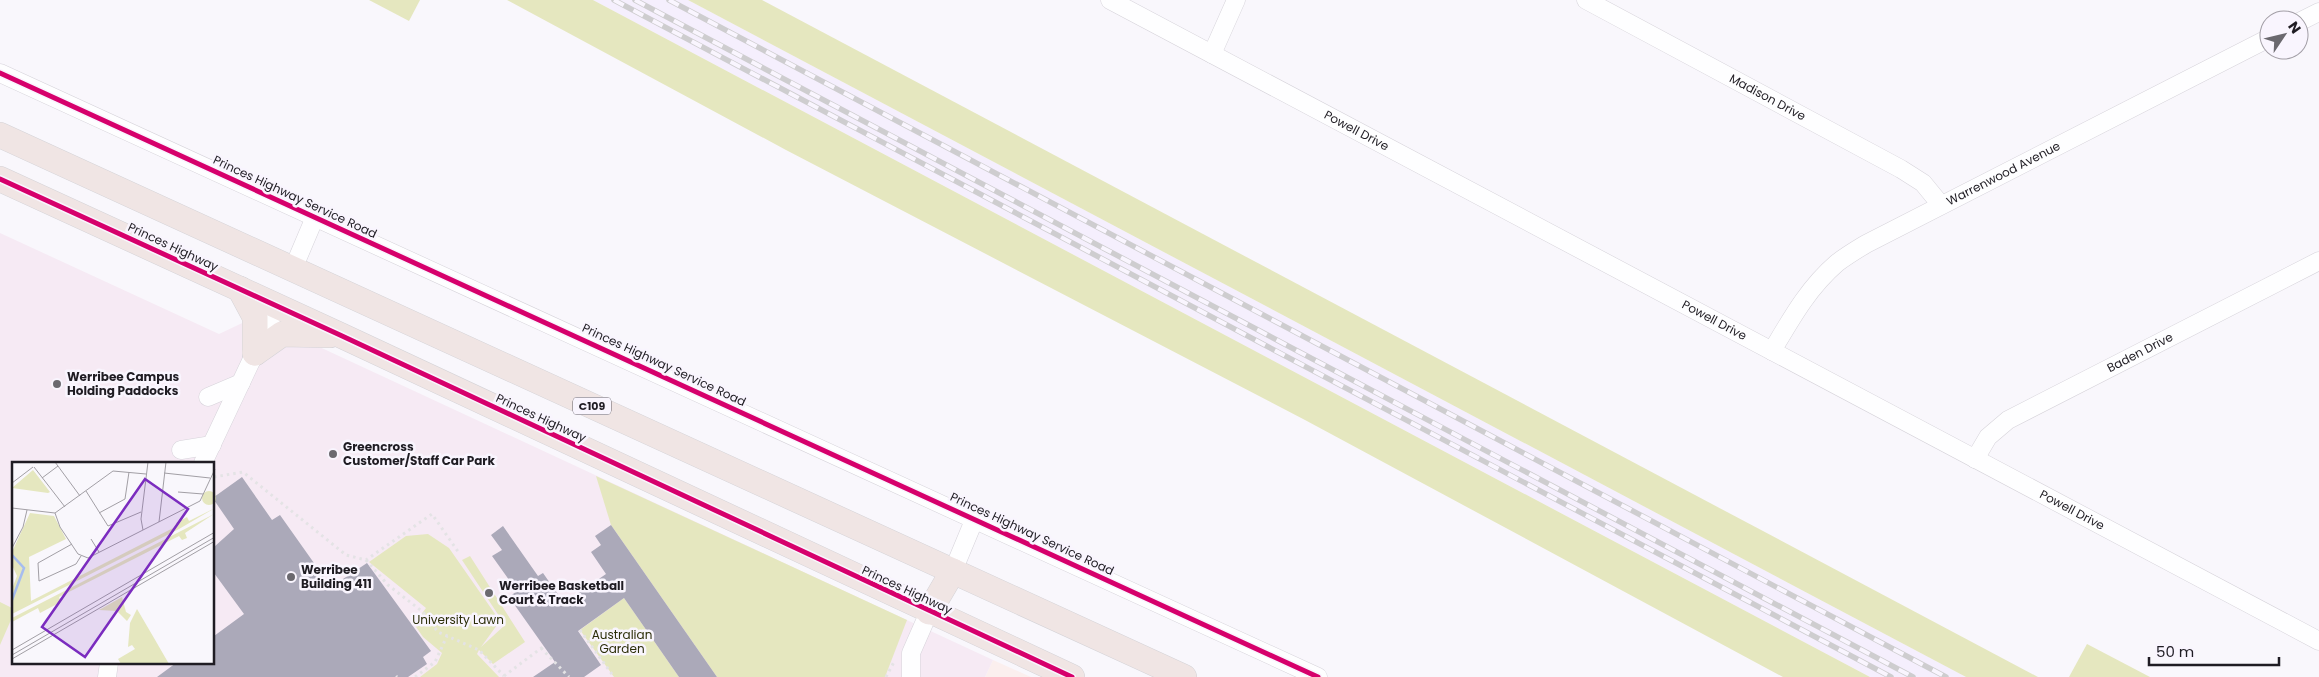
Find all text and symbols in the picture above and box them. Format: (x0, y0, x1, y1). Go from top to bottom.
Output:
north arrow (2259, 10, 2309, 60)
text: N (2283, 17, 2306, 38)
street label: Madison Drive (1727, 69, 1809, 124)
street label: Powell Drive (1321, 106, 1392, 154)
street label: Warrenwood Avenue (1943, 137, 2063, 209)
street label: Princes Highway Service Road (211, 151, 380, 242)
street label: Princes Highway (125, 218, 221, 275)
street label: Powell Drive (1679, 296, 1750, 344)
street label: Princes Highway Service Road (580, 319, 749, 410)
street label: Baden Drive (2104, 328, 2176, 376)
place label: Werribee Campus Holding Paddocks (67, 368, 180, 399)
marker: Werribee Campus Holding Paddocks (51, 378, 63, 390)
street label: Princes Highway (493, 389, 589, 446)
road number: C109 (573, 398, 611, 414)
place label: Greencross Customer/Staff Car Park (343, 438, 495, 469)
marker: Greencross Customer/Staff Car Park (327, 448, 339, 460)
inset map (12, 462, 215, 664)
street label: Powell Drive (2037, 485, 2108, 534)
street label: Princes Highway Service Road (948, 488, 1117, 579)
place label: Werribee Building 411 (301, 561, 372, 592)
street label: Princes Highway (859, 561, 955, 618)
marker: Werribee Building 411 (285, 571, 297, 583)
place label: Werribee Basketball Court & Track (499, 577, 624, 608)
marker: Werribee Basketball Court & Track (483, 587, 495, 599)
park label: University Lawn (412, 611, 504, 628)
park label: Australian Garden (592, 626, 652, 657)
scale bar (2149, 634, 2279, 666)
text: 50 m (2156, 641, 2194, 662)

